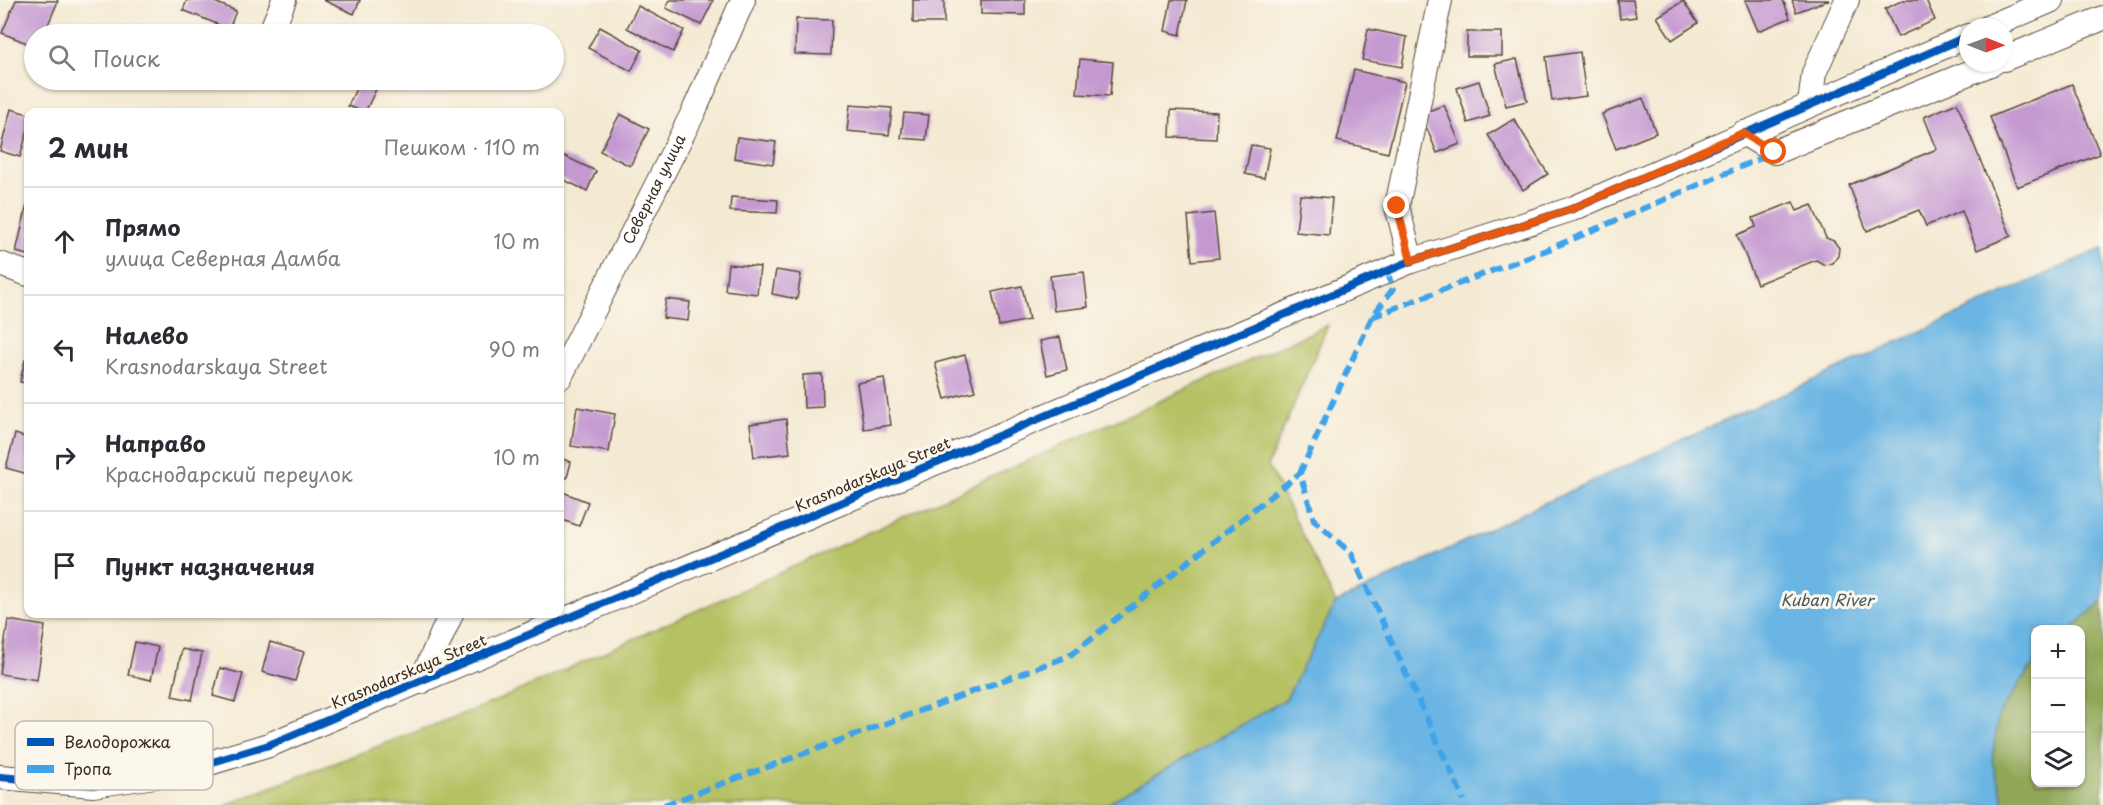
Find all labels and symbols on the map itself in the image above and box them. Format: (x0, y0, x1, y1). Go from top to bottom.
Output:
north arrow (1959, 18, 2013, 72)
street label: Северная улица (616, 129, 691, 248)
route start (1760, 138, 1786, 164)
route end (1383, 192, 1409, 218)
street label: Krasnodarskaya Street (791, 430, 954, 517)
water label: Kuban River (1781, 587, 1876, 611)
street label: Krasnodarskaya Street (327, 627, 490, 714)
legend (15, 721, 213, 790)
text: Велодорожка (64, 729, 171, 753)
text: Тропа (64, 756, 112, 780)

